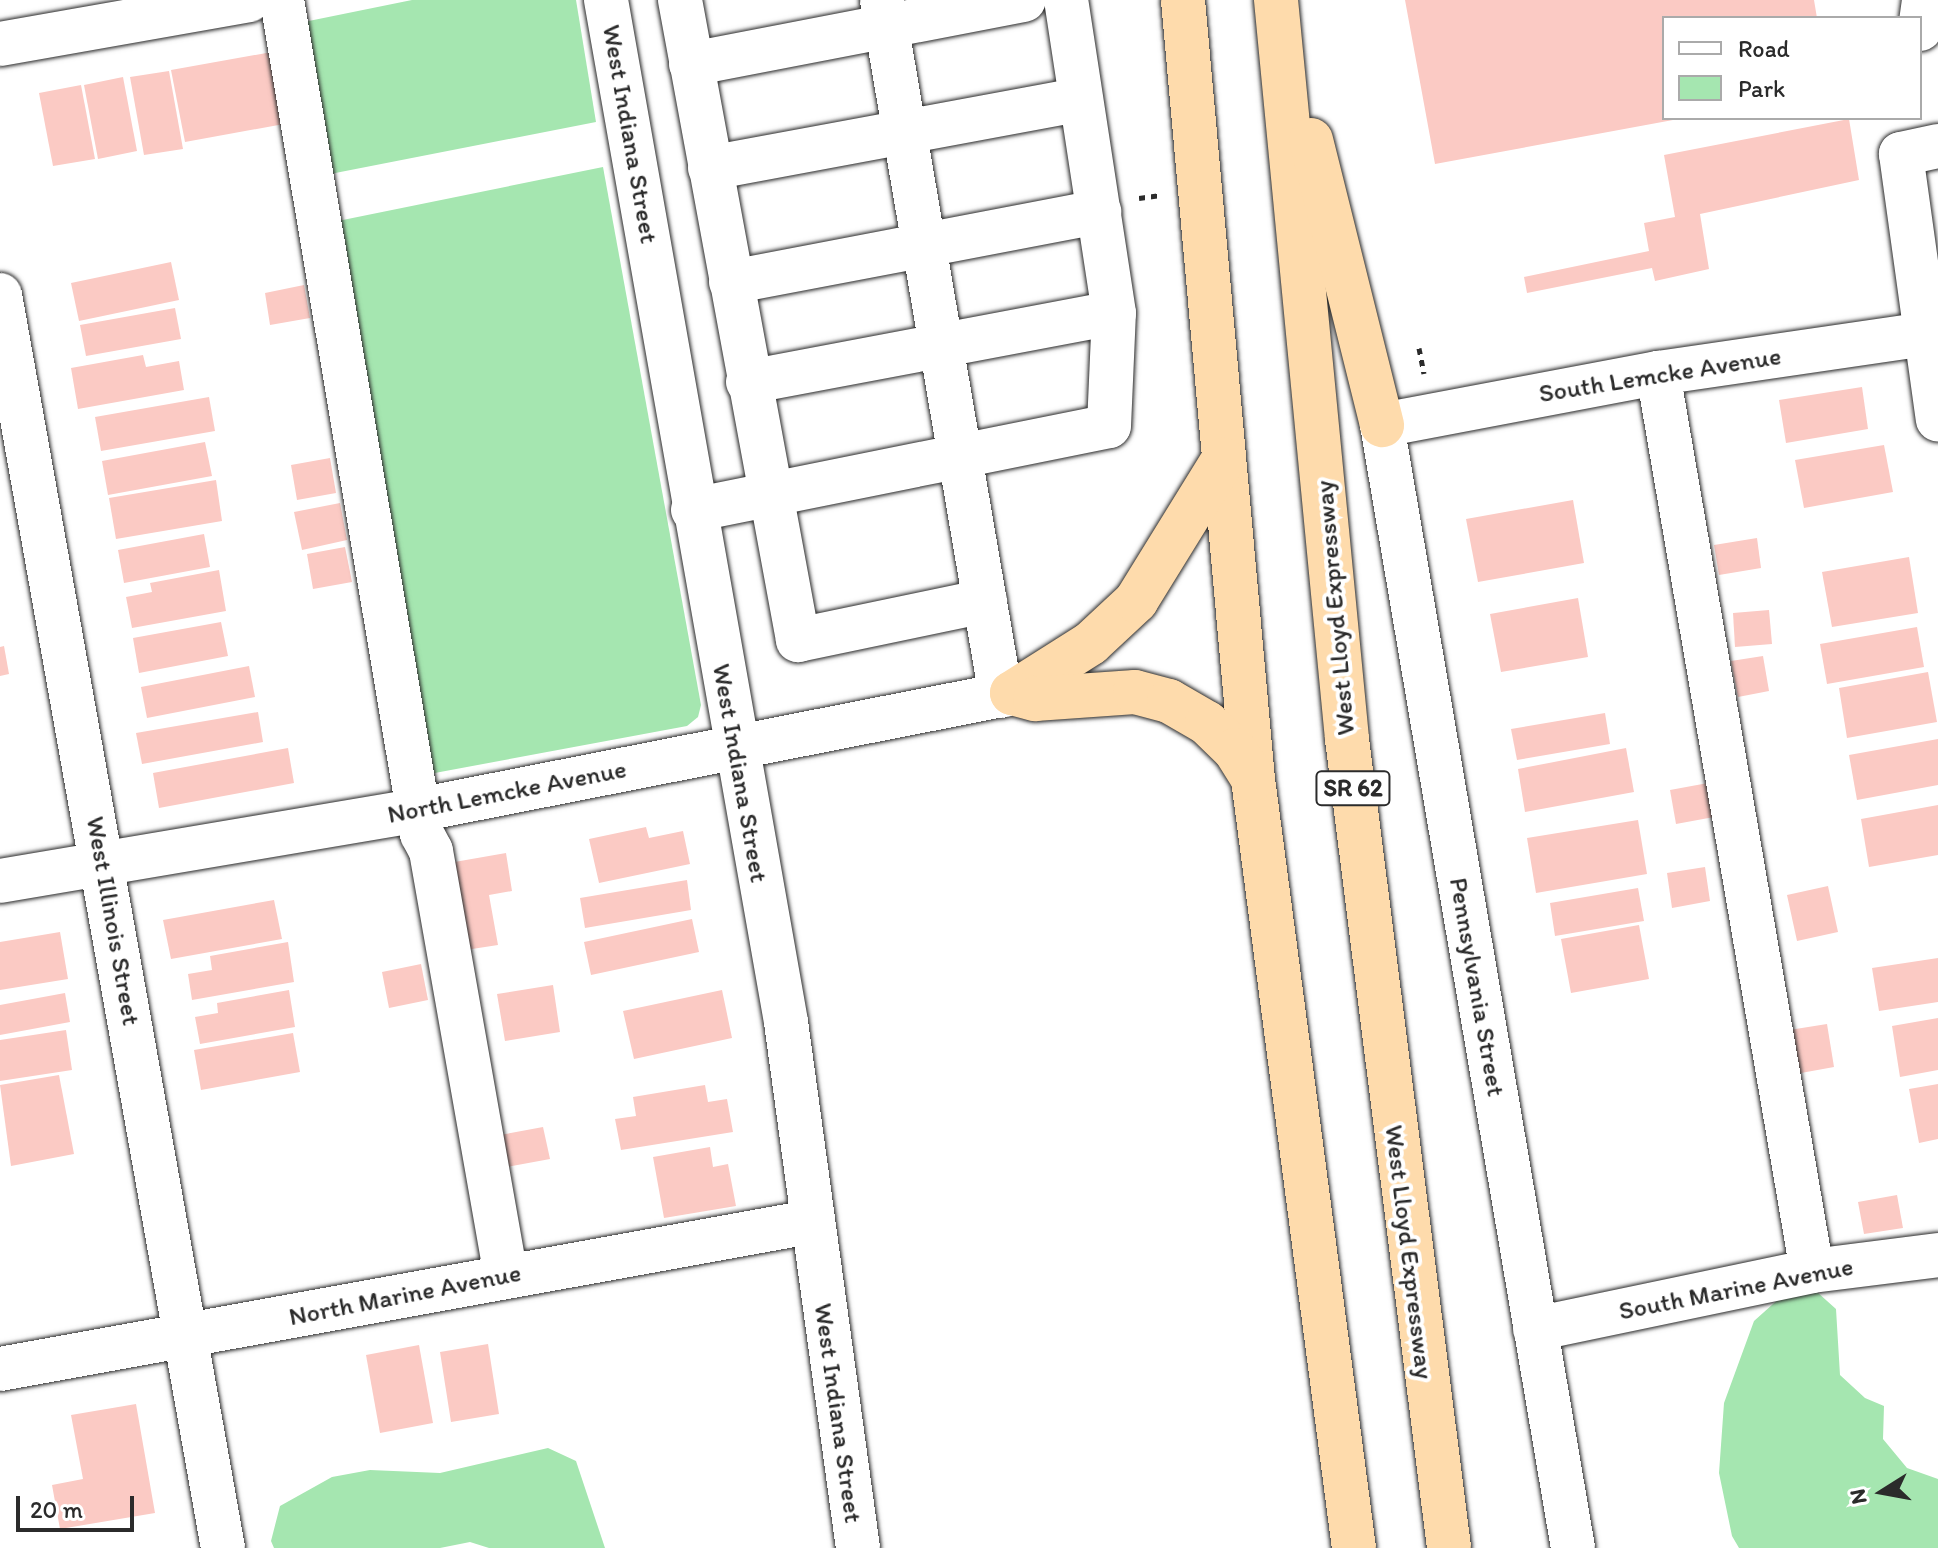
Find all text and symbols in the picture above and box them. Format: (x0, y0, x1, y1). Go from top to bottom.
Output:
legend (1662, 16, 1922, 120)
street label: West Indiana Street (595, 22, 665, 246)
text: Road (1738, 34, 1790, 63)
text: Park (1738, 74, 1785, 103)
street label: South Lemcke Avenue (1537, 341, 1783, 409)
street label: West Lloyd Expressway (1308, 480, 1362, 736)
street label: West Indiana Street (705, 661, 775, 885)
street label: North Lemcke Avenue (385, 754, 629, 830)
road number: SR 62 (1315, 768, 1391, 808)
street label: West Illinois Street (79, 814, 147, 1028)
street label: Pennsylvania Street (1442, 875, 1512, 1099)
street label: West Lloyd Expressway (1378, 1123, 1440, 1381)
street label: South Marine Avenue (1617, 1251, 1855, 1327)
street label: North Marine Avenue (287, 1257, 523, 1333)
street label: West Indiana Street (807, 1301, 869, 1525)
north arrow (1842, 1452, 1922, 1532)
scale bar (20, 1480, 138, 1530)
text: N (1843, 1487, 1873, 1507)
text: 20 m (30, 1495, 83, 1524)

